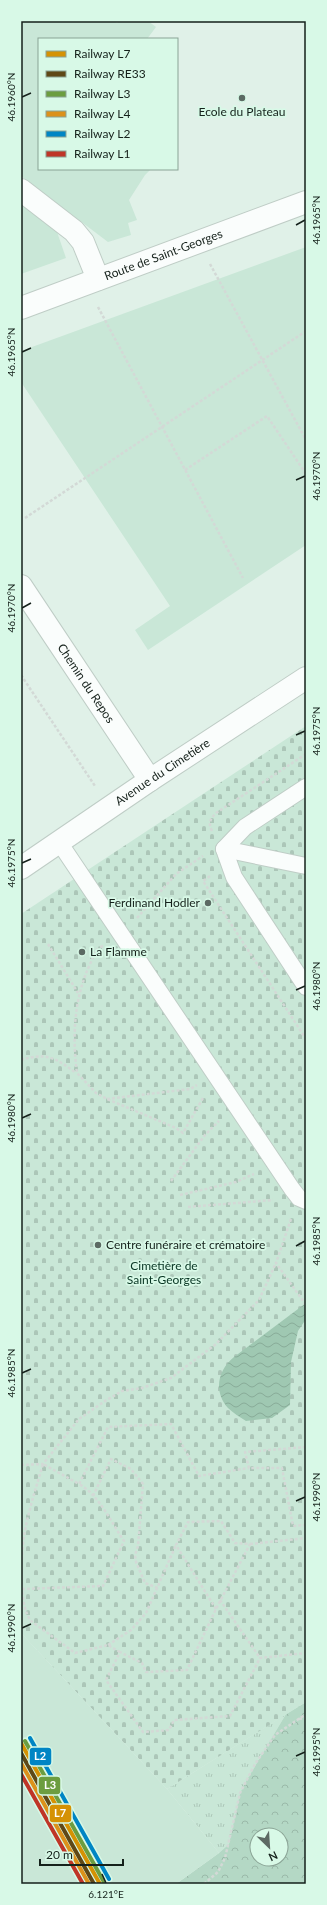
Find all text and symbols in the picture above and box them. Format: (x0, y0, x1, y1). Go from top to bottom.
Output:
legend (38, 38, 178, 170)
text: Railway L7 (74, 46, 130, 61)
text: Railway RE33 (74, 66, 146, 81)
text: 46.1960°N (5, 73, 17, 121)
text: Railway L3 (74, 86, 130, 101)
marker: Ecole du Plateau (237, 93, 247, 103)
place label: Ecole du Plateau (199, 104, 285, 119)
text: Railway L4 (74, 106, 130, 121)
text: Railway L2 (74, 126, 130, 141)
text: Railway L1 (74, 146, 130, 161)
text: 46.1965°N (310, 196, 322, 244)
street label: Route de Saint-Georges (102, 226, 224, 283)
text: 46.1965°N (5, 328, 17, 376)
text: 46.1970°N (310, 452, 322, 500)
text: 46.1970°N (5, 584, 17, 632)
street label: Chemin du Repos (54, 641, 118, 726)
text: 46.1975°N (310, 707, 322, 755)
street label: Avenue du Cimetière (112, 735, 213, 809)
text: 46.1975°N (5, 839, 17, 887)
place label: Ferdinand Hodler (108, 895, 201, 910)
marker: Ferdinand Hodler (203, 898, 213, 908)
place label: La Flamme (90, 944, 147, 959)
marker: La Flamme (77, 947, 87, 957)
text: 46.1980°N (310, 962, 322, 1010)
text: 46.1980°N (5, 1094, 17, 1142)
text: 46.1985°N (310, 1217, 322, 1265)
place label: Centre funéraire et crématoire (106, 1237, 265, 1252)
marker: Centre funéraire et crématoire (93, 1240, 103, 1250)
park label: Cimetière de Saint-Georges (127, 1258, 201, 1287)
text: 46.1985°N (5, 1349, 17, 1397)
text: 46.1990°N (310, 1473, 322, 1521)
text: 46.1990°N (5, 1604, 17, 1652)
text: 46.1995°N (310, 1728, 322, 1776)
line badge: L2 (29, 1747, 52, 1766)
text: L2 (34, 1749, 46, 1762)
line badge: L3 (38, 1776, 61, 1795)
text: L3 (44, 1778, 56, 1791)
line badge: L7 (49, 1804, 72, 1823)
text: L7 (54, 1806, 66, 1819)
north arrow (249, 1827, 289, 1867)
scale bar (40, 1841, 123, 1867)
text: 20 m (46, 1847, 73, 1862)
text: N (267, 1849, 280, 1864)
text: 6.121°E (88, 1888, 124, 1900)

